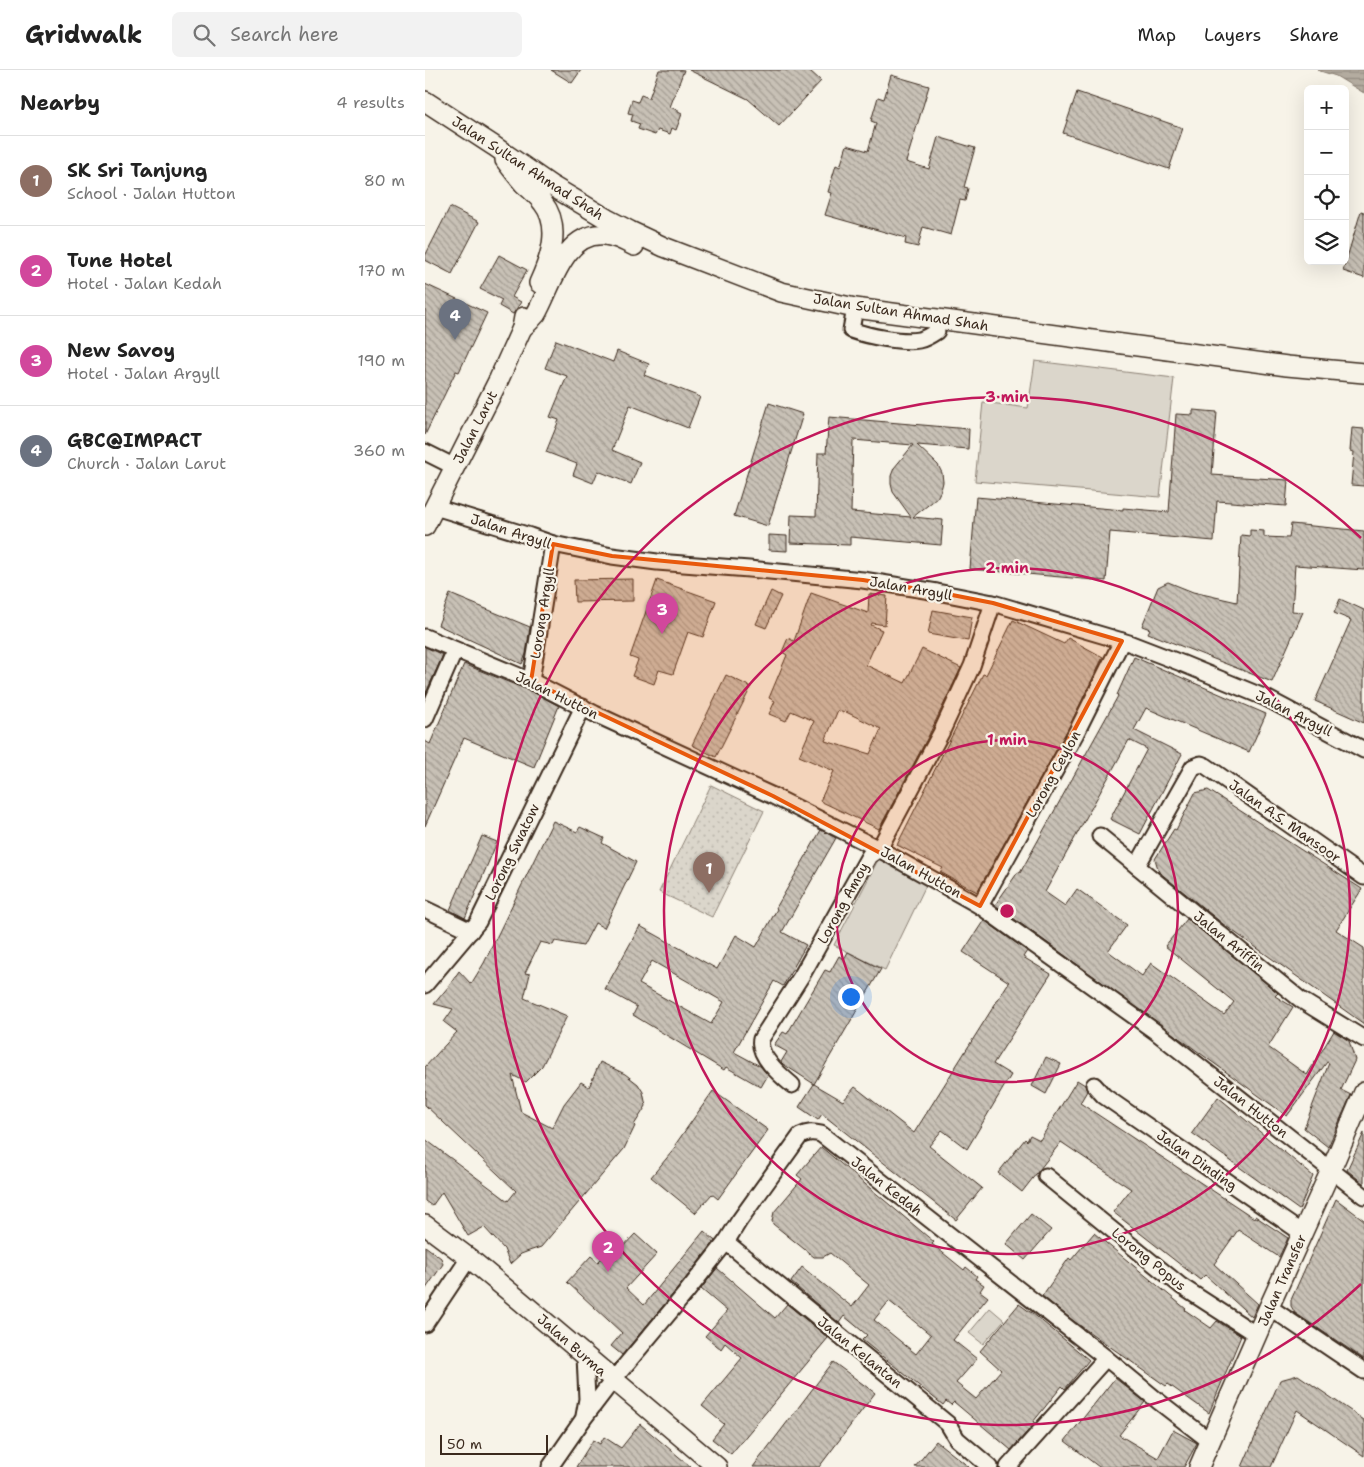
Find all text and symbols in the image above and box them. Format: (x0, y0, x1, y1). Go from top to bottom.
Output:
search box (172, 12, 522, 57)
text: Gridwalk (25, 19, 142, 51)
icon: search (190, 21, 218, 49)
text: Search here (230, 22, 339, 47)
text: Map (1138, 23, 1176, 47)
text: Layers (1204, 23, 1261, 47)
text: Share (1289, 23, 1339, 47)
map controls (1304, 85, 1349, 265)
button: + (1304, 85, 1349, 130)
text: Nearby (20, 89, 100, 117)
text: 4 results (336, 92, 405, 113)
street label: Jalan Sultan Ahmad Shah (449, 112, 607, 224)
button: − (1304, 130, 1349, 175)
text: SK Sri Tanjung (67, 158, 207, 183)
text: 1 (32, 170, 40, 191)
text: 80 m (364, 170, 405, 191)
button: locate (1304, 175, 1349, 220)
text: School · Jalan Hutton (67, 183, 235, 204)
button: layers (1304, 220, 1349, 265)
text: Tune Hotel (67, 248, 172, 273)
text: 2 (30, 260, 42, 281)
text: 170 m (358, 260, 405, 281)
text: Hotel · Jalan Kedah (67, 273, 222, 294)
street label: Jalan Sultan Ahmad Shah (812, 289, 990, 335)
pin: 4 (439, 299, 471, 340)
text: New Savoy (67, 338, 175, 363)
text: 3 (30, 350, 42, 371)
text: 190 m (358, 350, 405, 371)
text: Hotel · Jalan Argyll (67, 363, 220, 384)
street label: Jalan Larut (449, 387, 501, 467)
text: 3 min (985, 387, 1029, 407)
text: GBC@IMPACT (67, 428, 202, 453)
text: 4 (30, 440, 42, 461)
text: 360 m (353, 440, 405, 461)
text: Church · Jalan Larut (67, 453, 226, 474)
street label: Jalan Argyll (468, 509, 554, 553)
text: 2 min (985, 558, 1029, 578)
street label: Lorong Argyll (526, 565, 558, 660)
street label: Jalan Argyll (868, 572, 955, 604)
pin: 3 (646, 593, 678, 634)
street label: Jalan Hutton (513, 667, 602, 723)
street label: Jalan Argyll (1252, 686, 1336, 740)
street label: Lorong Ceylon (1022, 727, 1085, 821)
text: 1 min (987, 730, 1027, 750)
street label: Jalan A.S. Mansoor (1226, 776, 1345, 867)
street label: Lorong Swatow (481, 801, 543, 903)
street label: Jalan Hutton (877, 842, 965, 902)
pin: 1 (693, 852, 725, 893)
street label: Lorong Amoy (813, 859, 873, 947)
centre of rings (998, 902, 1016, 920)
street label: Jalan Ariffin (1190, 907, 1268, 975)
your location (838, 984, 864, 1010)
street label: Jalan Hutton (1210, 1072, 1292, 1142)
street label: Jalan Dinding (1153, 1126, 1241, 1194)
street label: Jalan Kedah (848, 1152, 926, 1220)
street label: Lorong Popus (1108, 1223, 1190, 1295)
pin: 2 (592, 1231, 624, 1272)
street label: Jalan Transfer (1254, 1231, 1310, 1329)
street label: Jalan Burma (534, 1310, 611, 1380)
street label: Jalan Kelantan (814, 1312, 906, 1392)
scale bar (440, 1432, 547, 1455)
text: 50 m (447, 1435, 482, 1453)

